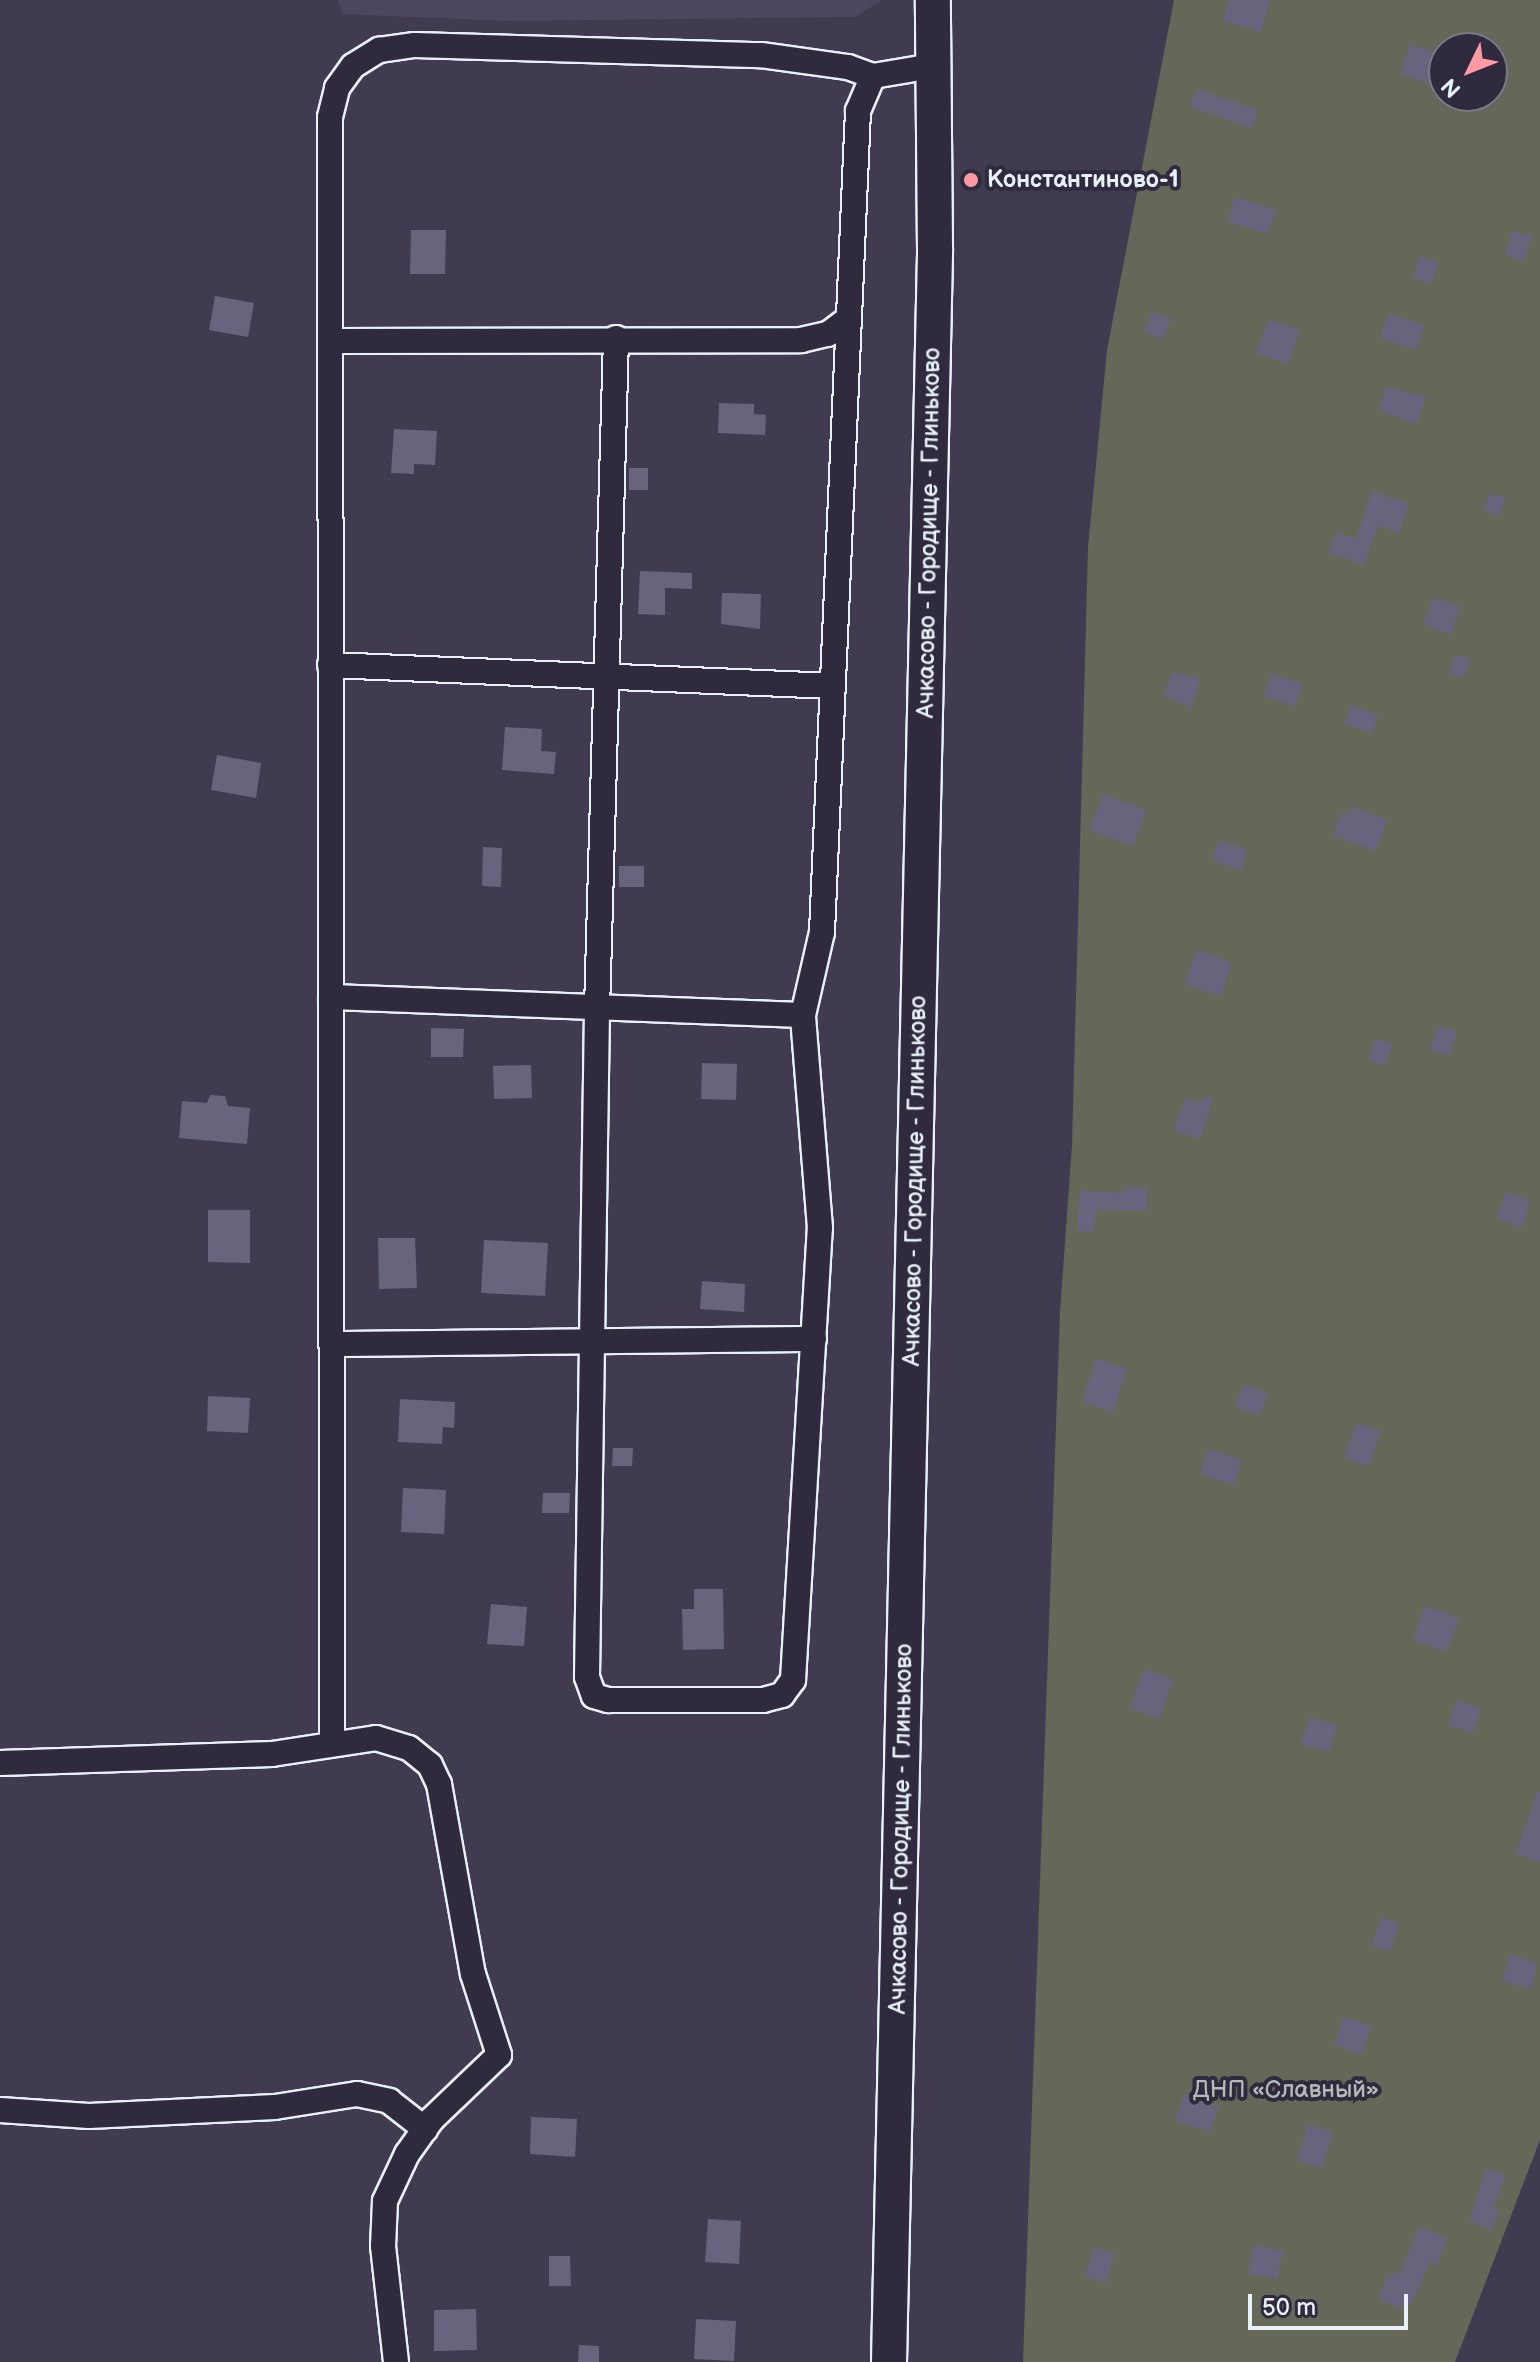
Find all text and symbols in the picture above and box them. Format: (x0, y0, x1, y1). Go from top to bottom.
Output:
north arrow (1428, 32, 1508, 112)
text: N (1436, 72, 1467, 103)
place label: Константиново-1 (987, 166, 1179, 194)
marker: Константиново-1 (962, 171, 980, 189)
street label: Ачкасово - Городище - Глиньково (911, 346, 947, 720)
street label: Ачкасово - Городище - Глиньково (897, 994, 933, 1368)
street label: Ачкасово - Городище - Глиньково (883, 1642, 919, 2016)
park label: ДНП «Славный» (1193, 2076, 1379, 2104)
scale bar (1252, 2278, 1412, 2328)
text: 50 m (1262, 2293, 1316, 2322)

